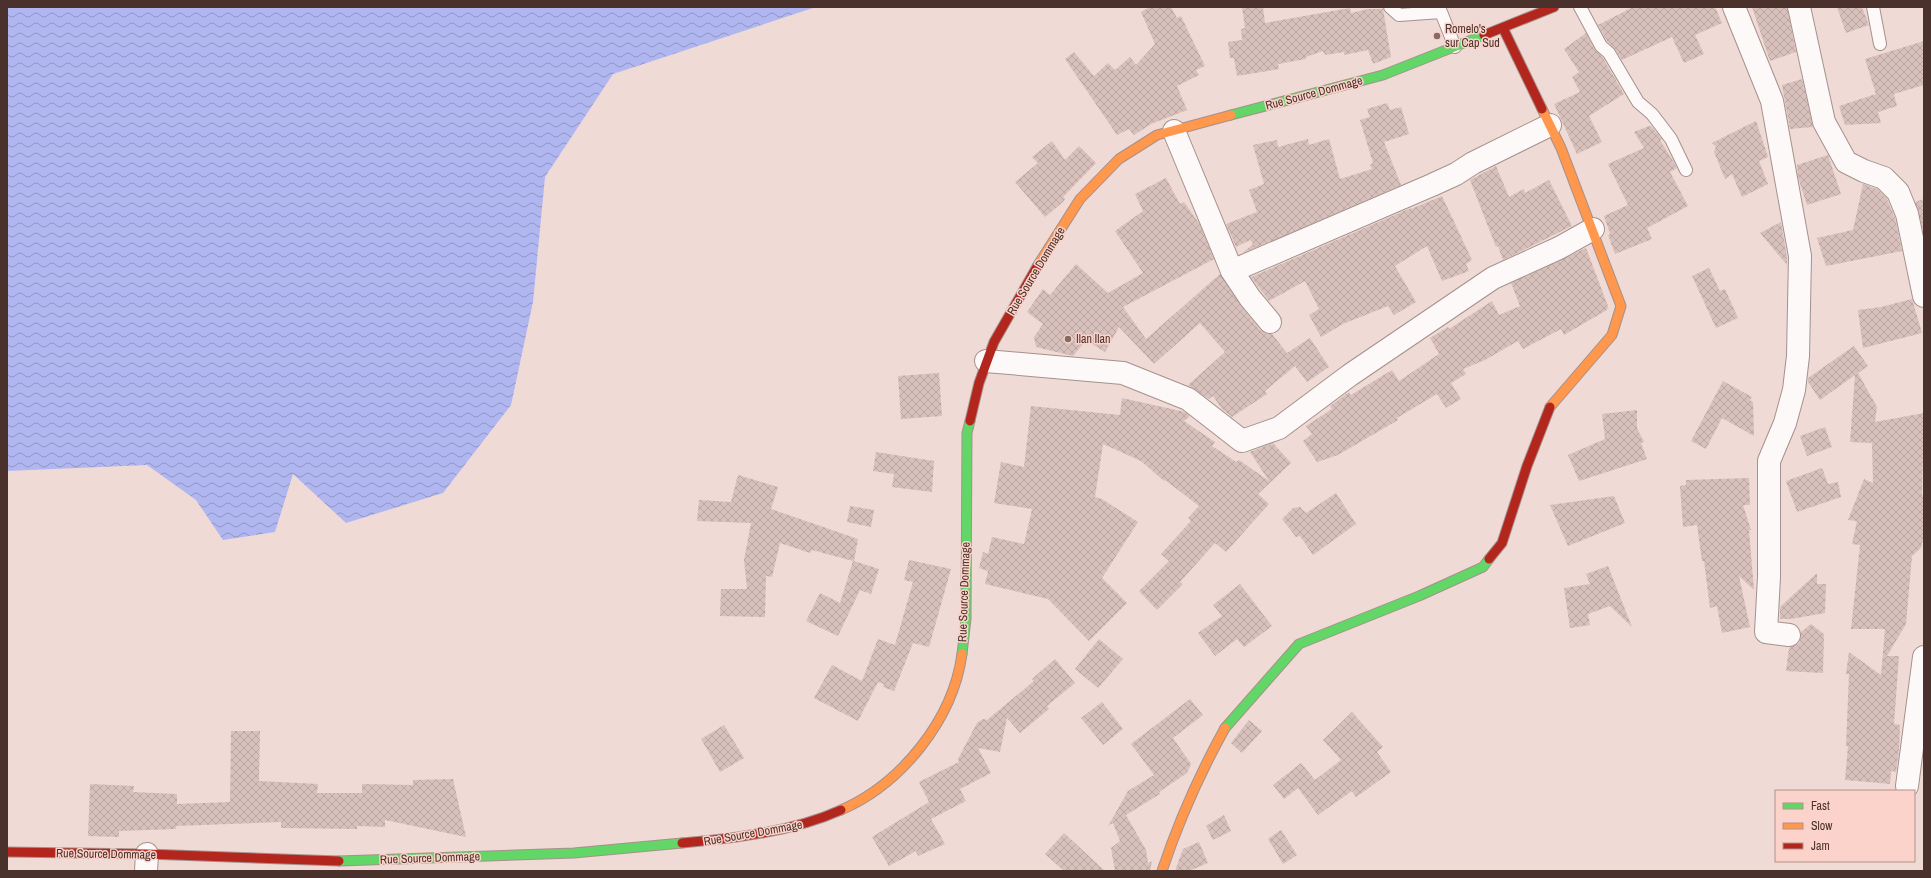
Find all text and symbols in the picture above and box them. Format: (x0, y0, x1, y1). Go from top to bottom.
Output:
place label: Romelo's sur Cap Sud (1445, 21, 1500, 51)
marker: Romelo's sur Cap Sud (1432, 31, 1442, 41)
street label: Rue Source Dommage (1264, 72, 1364, 114)
street label: Rue Source Dommage (1003, 224, 1069, 318)
place label: Ilan Ilan (1076, 331, 1110, 347)
marker: Ilan Ilan (1063, 334, 1073, 344)
street label: Rue Source Dommage (954, 542, 974, 642)
legend (1775, 790, 1915, 862)
text: Fast (1811, 798, 1830, 814)
street label: Rue Source Dommage (702, 816, 804, 850)
text: Slow (1811, 818, 1833, 834)
text: Jam (1811, 838, 1830, 854)
street label: Rue Source Dommage (56, 845, 156, 863)
street label: Rue Source Dommage (380, 848, 480, 868)

